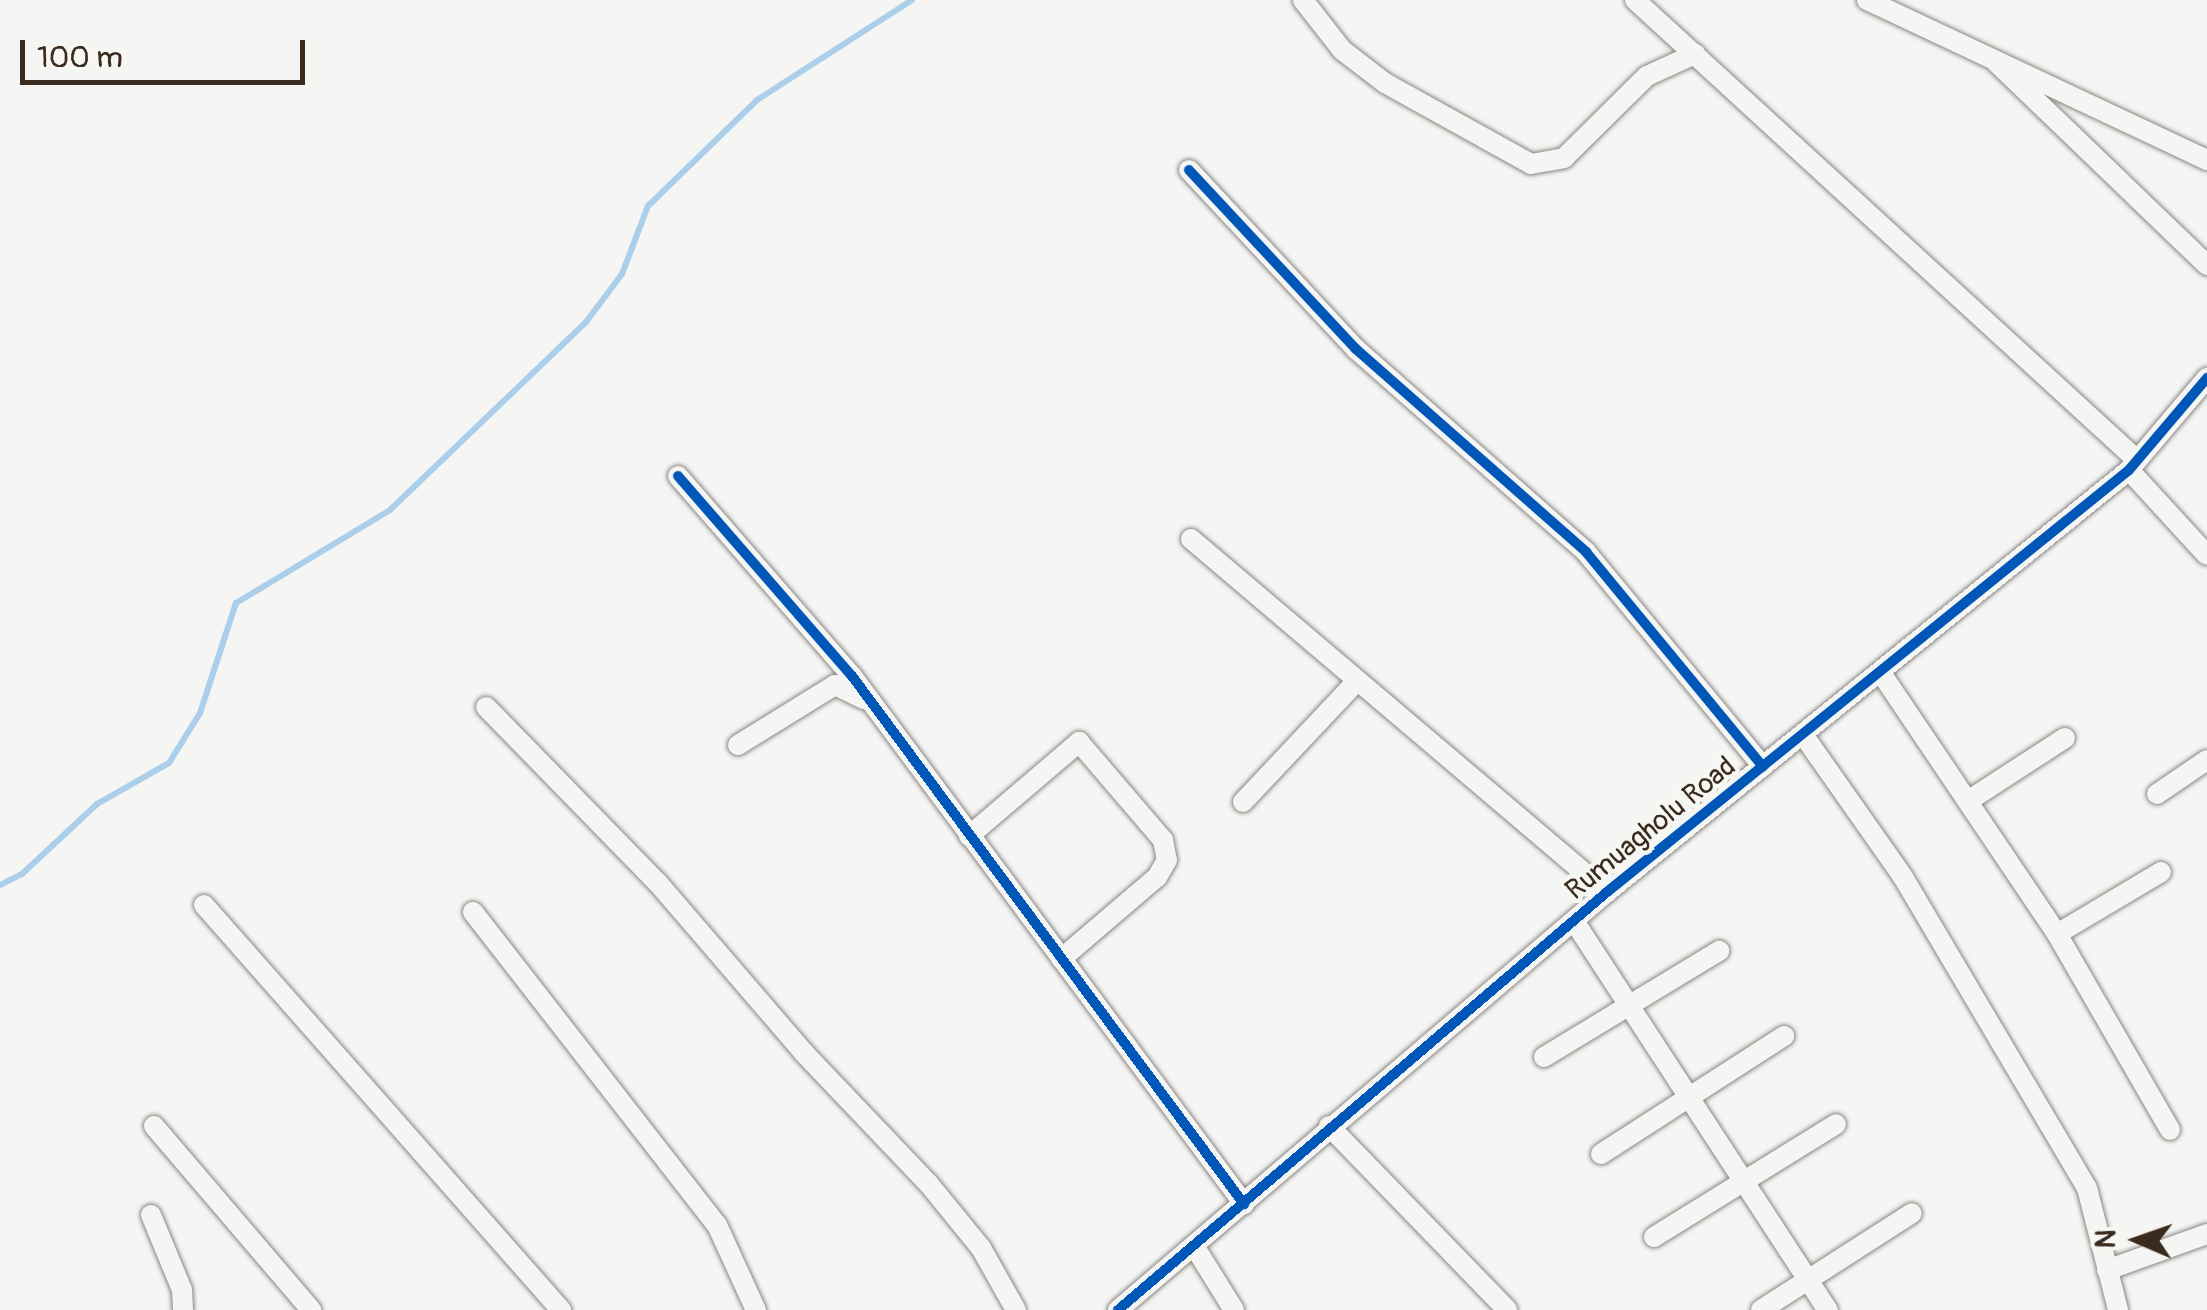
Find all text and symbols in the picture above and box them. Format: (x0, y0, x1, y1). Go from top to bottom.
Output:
scale bar (25, 20, 310, 82)
text: 100 m (37, 39, 123, 76)
street label: Rumuagholu Road (1559, 750, 1743, 908)
north arrow (2087, 1190, 2187, 1290)
text: N (2089, 1229, 2124, 1249)

